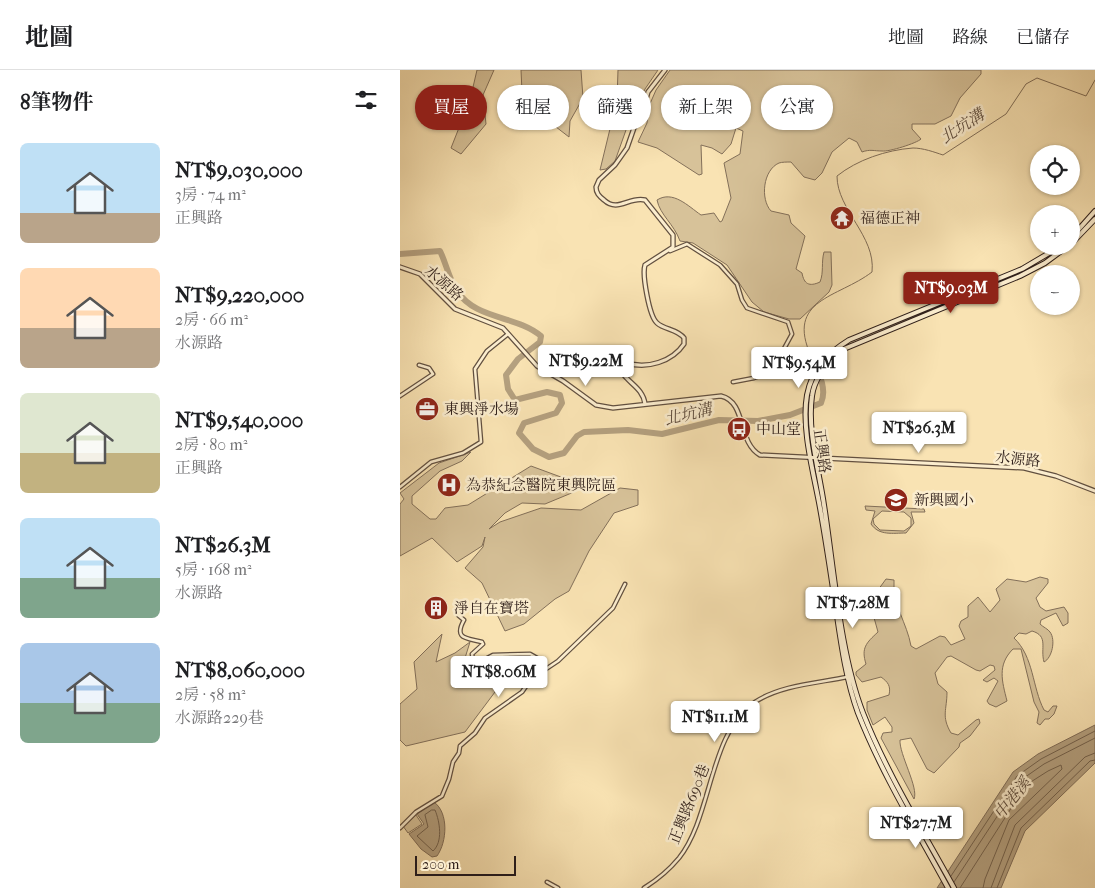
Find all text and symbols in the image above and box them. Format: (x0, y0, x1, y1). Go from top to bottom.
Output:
text: 地圖 (25, 23, 73, 51)
text: 地圖 (888, 27, 924, 48)
text: 路線 (952, 27, 988, 48)
text: 已儲存 (1016, 27, 1070, 48)
chip: 買屋 (415, 85, 487, 130)
chip: 租屋 (497, 85, 569, 130)
chip: 篩選 (579, 85, 651, 130)
chip: 新上架 (661, 85, 751, 130)
chip: 公寓 (761, 85, 833, 130)
icon: filters (352, 86, 380, 114)
text: 8筆物件 (20, 90, 94, 114)
water label: 北坑溝 (937, 103, 990, 147)
map controls (1030, 145, 1080, 315)
button: locate (1030, 145, 1080, 195)
text: NT$9,030,000 (175, 158, 303, 182)
icon: home (60, 163, 120, 223)
text: 3房 · 74 m² (175, 185, 246, 204)
temple icon: 福德正神 (829, 205, 855, 231)
button: + (1030, 205, 1080, 255)
text: 正興路 (175, 208, 223, 227)
place label: 福德正神 (860, 209, 920, 227)
street label: 水源路 (421, 261, 467, 305)
button: − (1030, 265, 1080, 315)
pin: NT$9.03M (899, 272, 1003, 314)
text: NT$9.03M (914, 278, 988, 297)
text: NT$9,220,000 (175, 283, 304, 307)
icon: home (60, 288, 120, 348)
text: 2房 · 66 m² (175, 310, 248, 329)
text: 水源路 (175, 333, 223, 352)
pin: NT$9.22M (534, 344, 638, 387)
pin: NT$9.54M (747, 346, 851, 389)
text: NT$9.22M (549, 351, 623, 370)
text: NT$9.54M (762, 353, 836, 372)
office icon: 東興淨水場 (414, 396, 440, 422)
water label: 北坑溝 (662, 399, 716, 429)
place label: 東興淨水場 (444, 400, 519, 418)
text: NT$9,540,000 (175, 408, 303, 432)
pin: NT$26.3M (867, 412, 971, 454)
icon: home (60, 413, 120, 473)
bus stop icon: 中山堂 (726, 416, 752, 442)
text: NT$26.3M (883, 418, 955, 437)
place label: 中山堂 (756, 420, 801, 438)
street label: 正興路 (810, 427, 834, 475)
text: 2房 · 80 m² (175, 435, 247, 454)
street label: 水源路 (995, 448, 1041, 470)
text: 正興路 (175, 458, 223, 477)
hospital icon: 為恭紀念醫院東興院區 (436, 472, 462, 498)
place label: 為恭紀念醫院東興院區 (466, 476, 616, 494)
school or university icon: 新興國小 (883, 487, 909, 513)
place label: 新興國小 (914, 491, 974, 509)
text: NT$26.3M (175, 533, 271, 557)
icon: home (60, 538, 120, 598)
text: 5房 · 168 m² (175, 560, 252, 579)
text: 水源路 (175, 583, 223, 602)
pin: NT$7.28M (801, 586, 905, 629)
text: NT$7.28M (816, 593, 890, 612)
building icon: 淨自在寶塔 (423, 595, 449, 621)
place label: 淨自在寶塔 (454, 599, 529, 617)
pin: NT$8.06M (447, 656, 551, 698)
text: NT$8,060,000 (175, 658, 305, 682)
text: NT$8.06M (462, 662, 536, 681)
icon: home (60, 663, 120, 723)
text: 2房 · 58 m² (175, 685, 246, 704)
pin: NT$11.1M (663, 700, 767, 743)
text: NT$11.1M (682, 707, 748, 726)
text: 水源路229巷 (175, 708, 264, 727)
street label: 正興路690巷 (665, 762, 713, 846)
water label: 中港溪 (990, 772, 1036, 823)
pin: NT$27.7M (864, 806, 968, 849)
text: NT$27.7M (880, 813, 952, 832)
scale bar (415, 853, 516, 876)
text: 200 m (422, 856, 459, 873)

